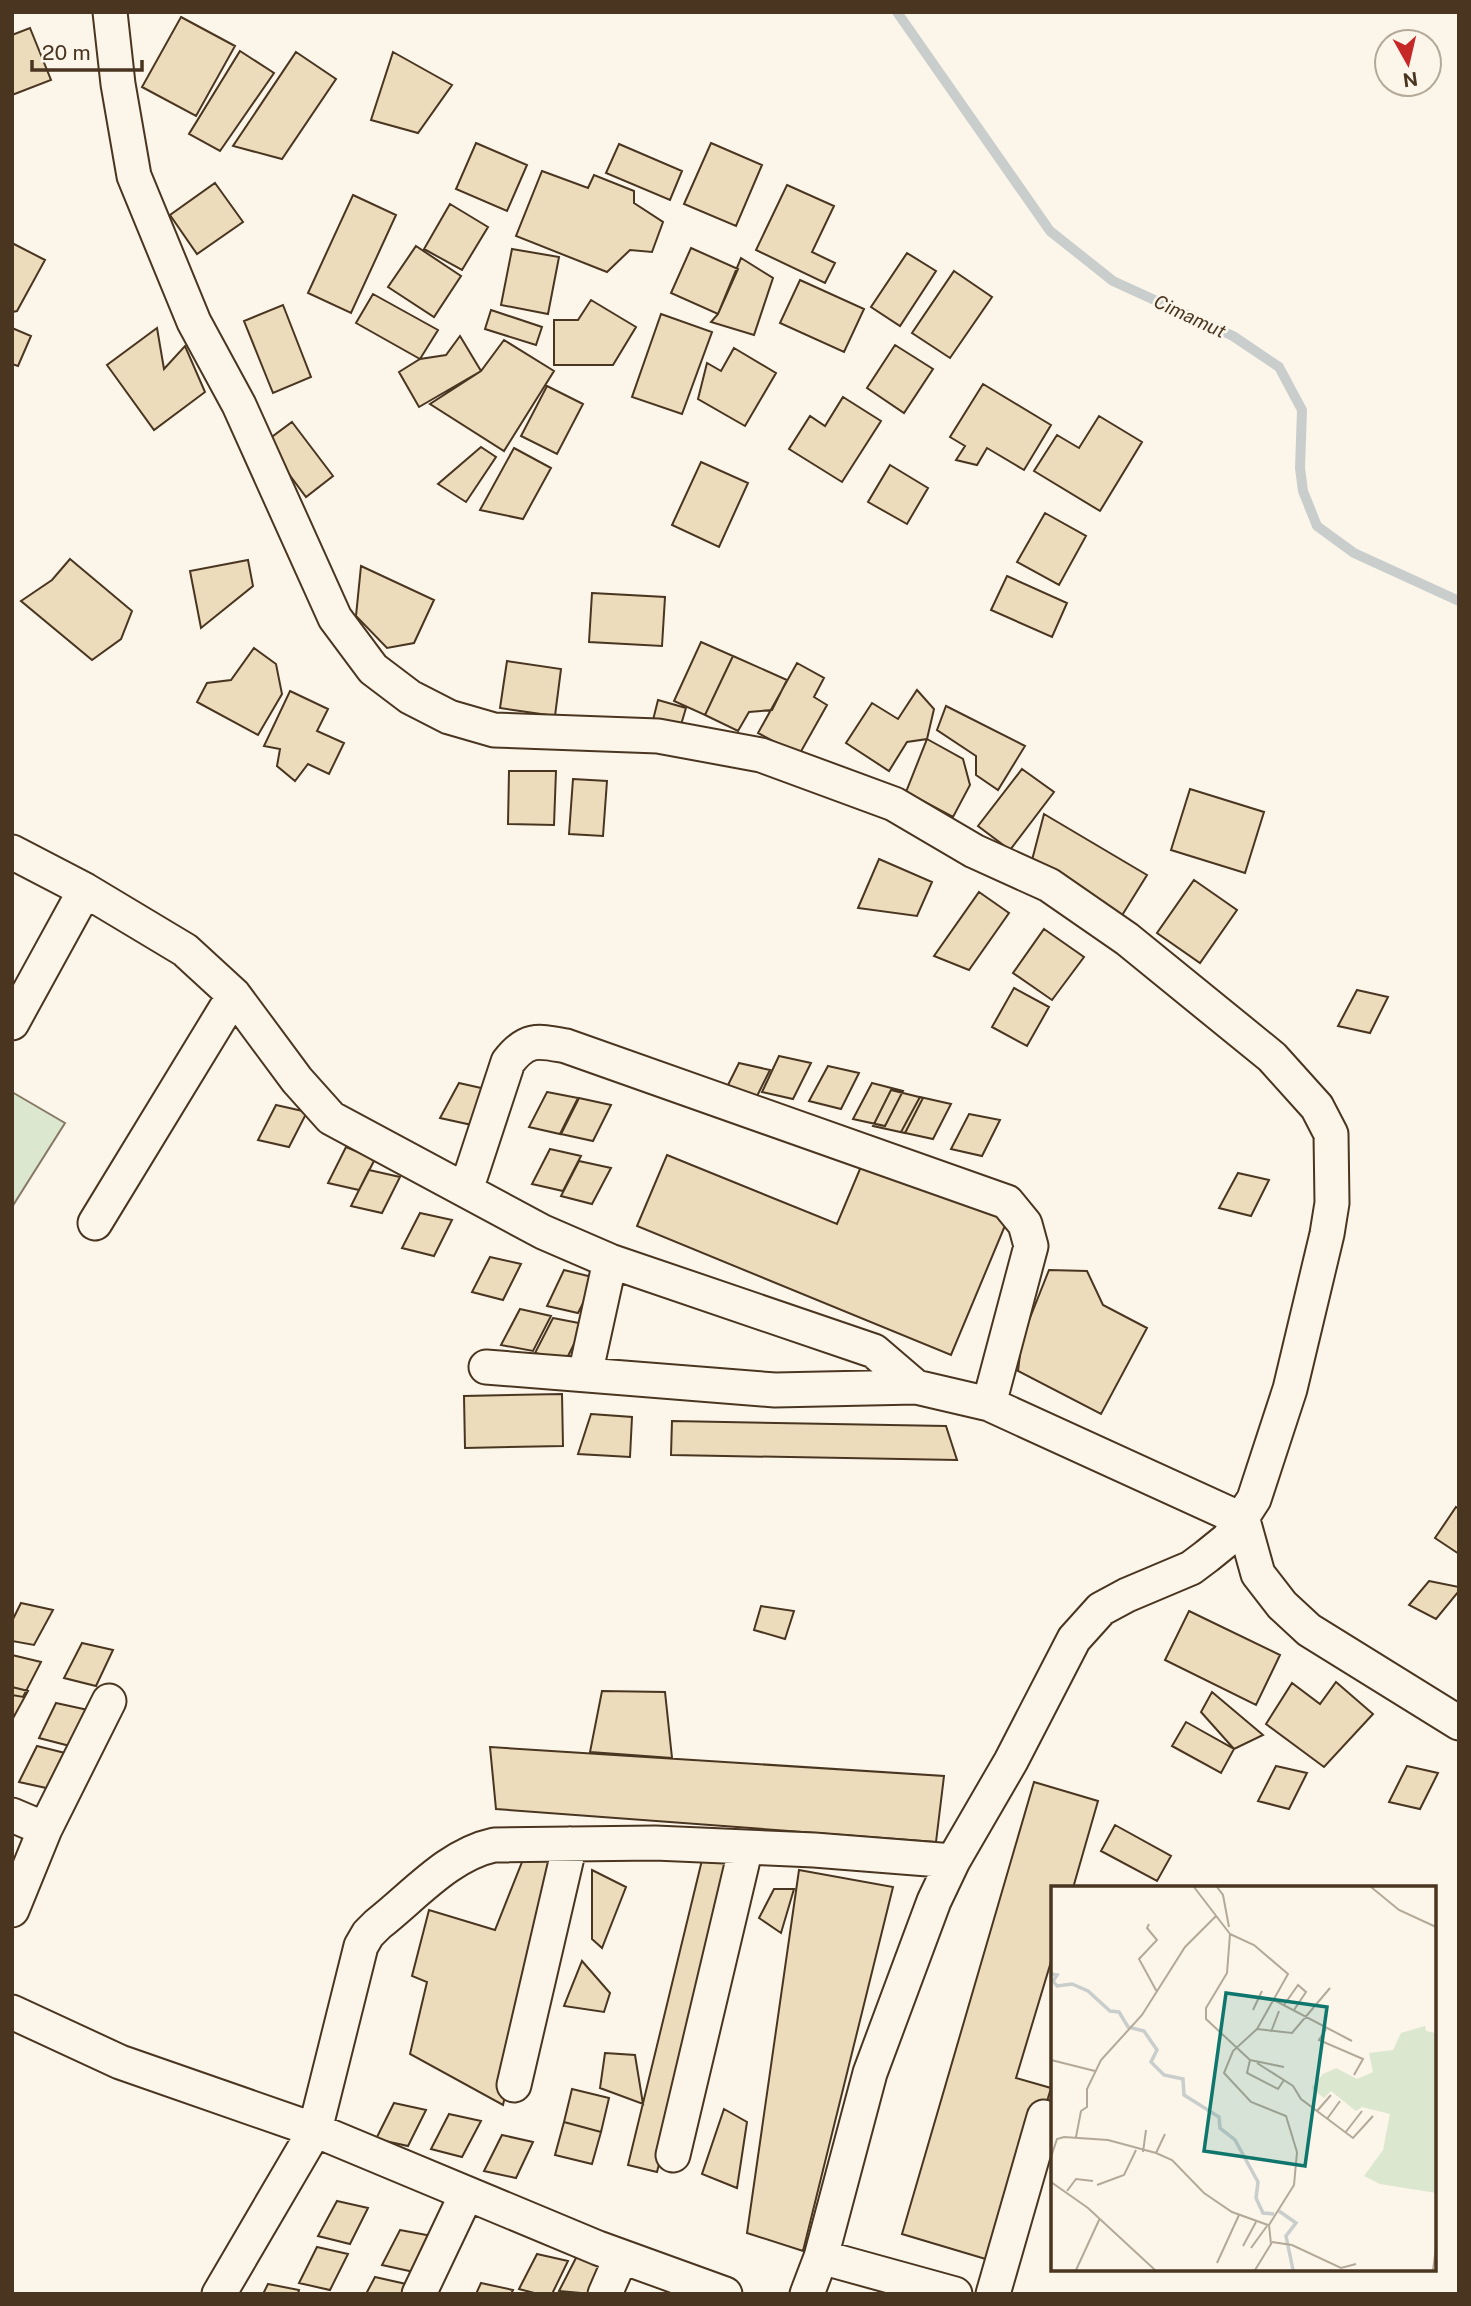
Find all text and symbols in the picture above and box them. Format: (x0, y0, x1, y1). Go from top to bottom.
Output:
scale bar (32, 28, 142, 72)
north arrow (1373, 28, 1443, 98)
text: 20 m (42, 40, 91, 65)
text: N (1401, 68, 1419, 92)
water label: Cimamut (1151, 290, 1229, 342)
inset map (1051, 1886, 1436, 2271)

